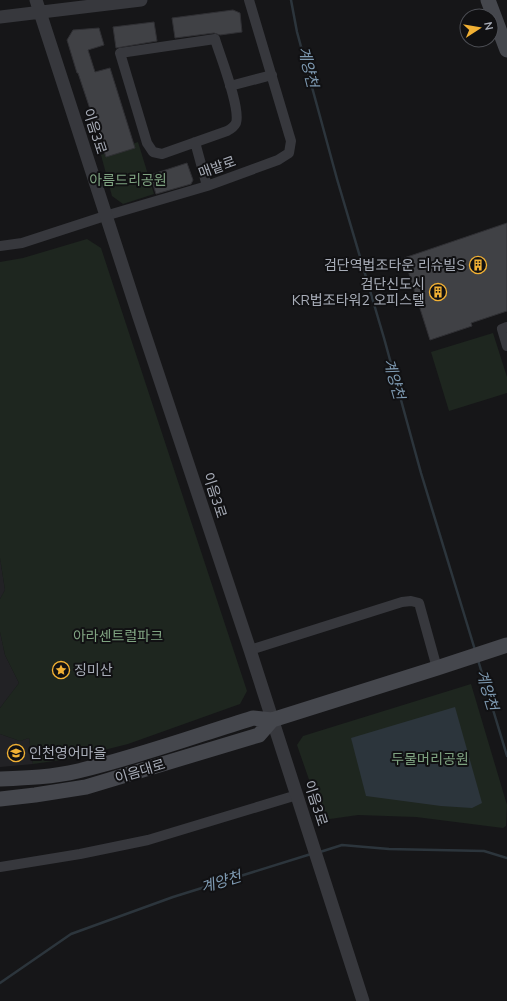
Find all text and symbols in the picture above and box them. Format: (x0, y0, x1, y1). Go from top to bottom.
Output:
north arrow (459, 8, 499, 48)
text: N (480, 20, 496, 32)
water label: 계양천 (293, 44, 323, 92)
street label: 이음3로 (78, 106, 111, 157)
street label: 매밭로 (196, 152, 239, 183)
park label: 아름드리공원 (89, 171, 167, 190)
building icon: 검단역법조타운 리슈빌S (468, 255, 488, 275)
place label: 검단역법조타운 리슈빌S (324, 256, 465, 275)
place label: 검단신도시 KR법조타워2 오피스텔 (292, 275, 425, 310)
building icon: 검단신도시 KR법조타워2 오피스텔 (428, 282, 448, 302)
water label: 계양천 (379, 356, 410, 404)
street label: 이음3로 (198, 470, 231, 521)
park label: 아라센트럴파크 (73, 627, 163, 646)
place icon: 징미산 (51, 660, 71, 680)
place label: 징미산 (74, 661, 113, 680)
water label: 계양천 (471, 667, 503, 715)
school or university icon: 인천영어마을 (6, 743, 26, 763)
place label: 인천영어마을 (29, 744, 106, 763)
park label: 두물머리공원 (391, 750, 469, 769)
street label: 이음대로 (113, 755, 168, 788)
street label: 이음3로 (299, 778, 332, 829)
water label: 계양천 (198, 866, 246, 898)

